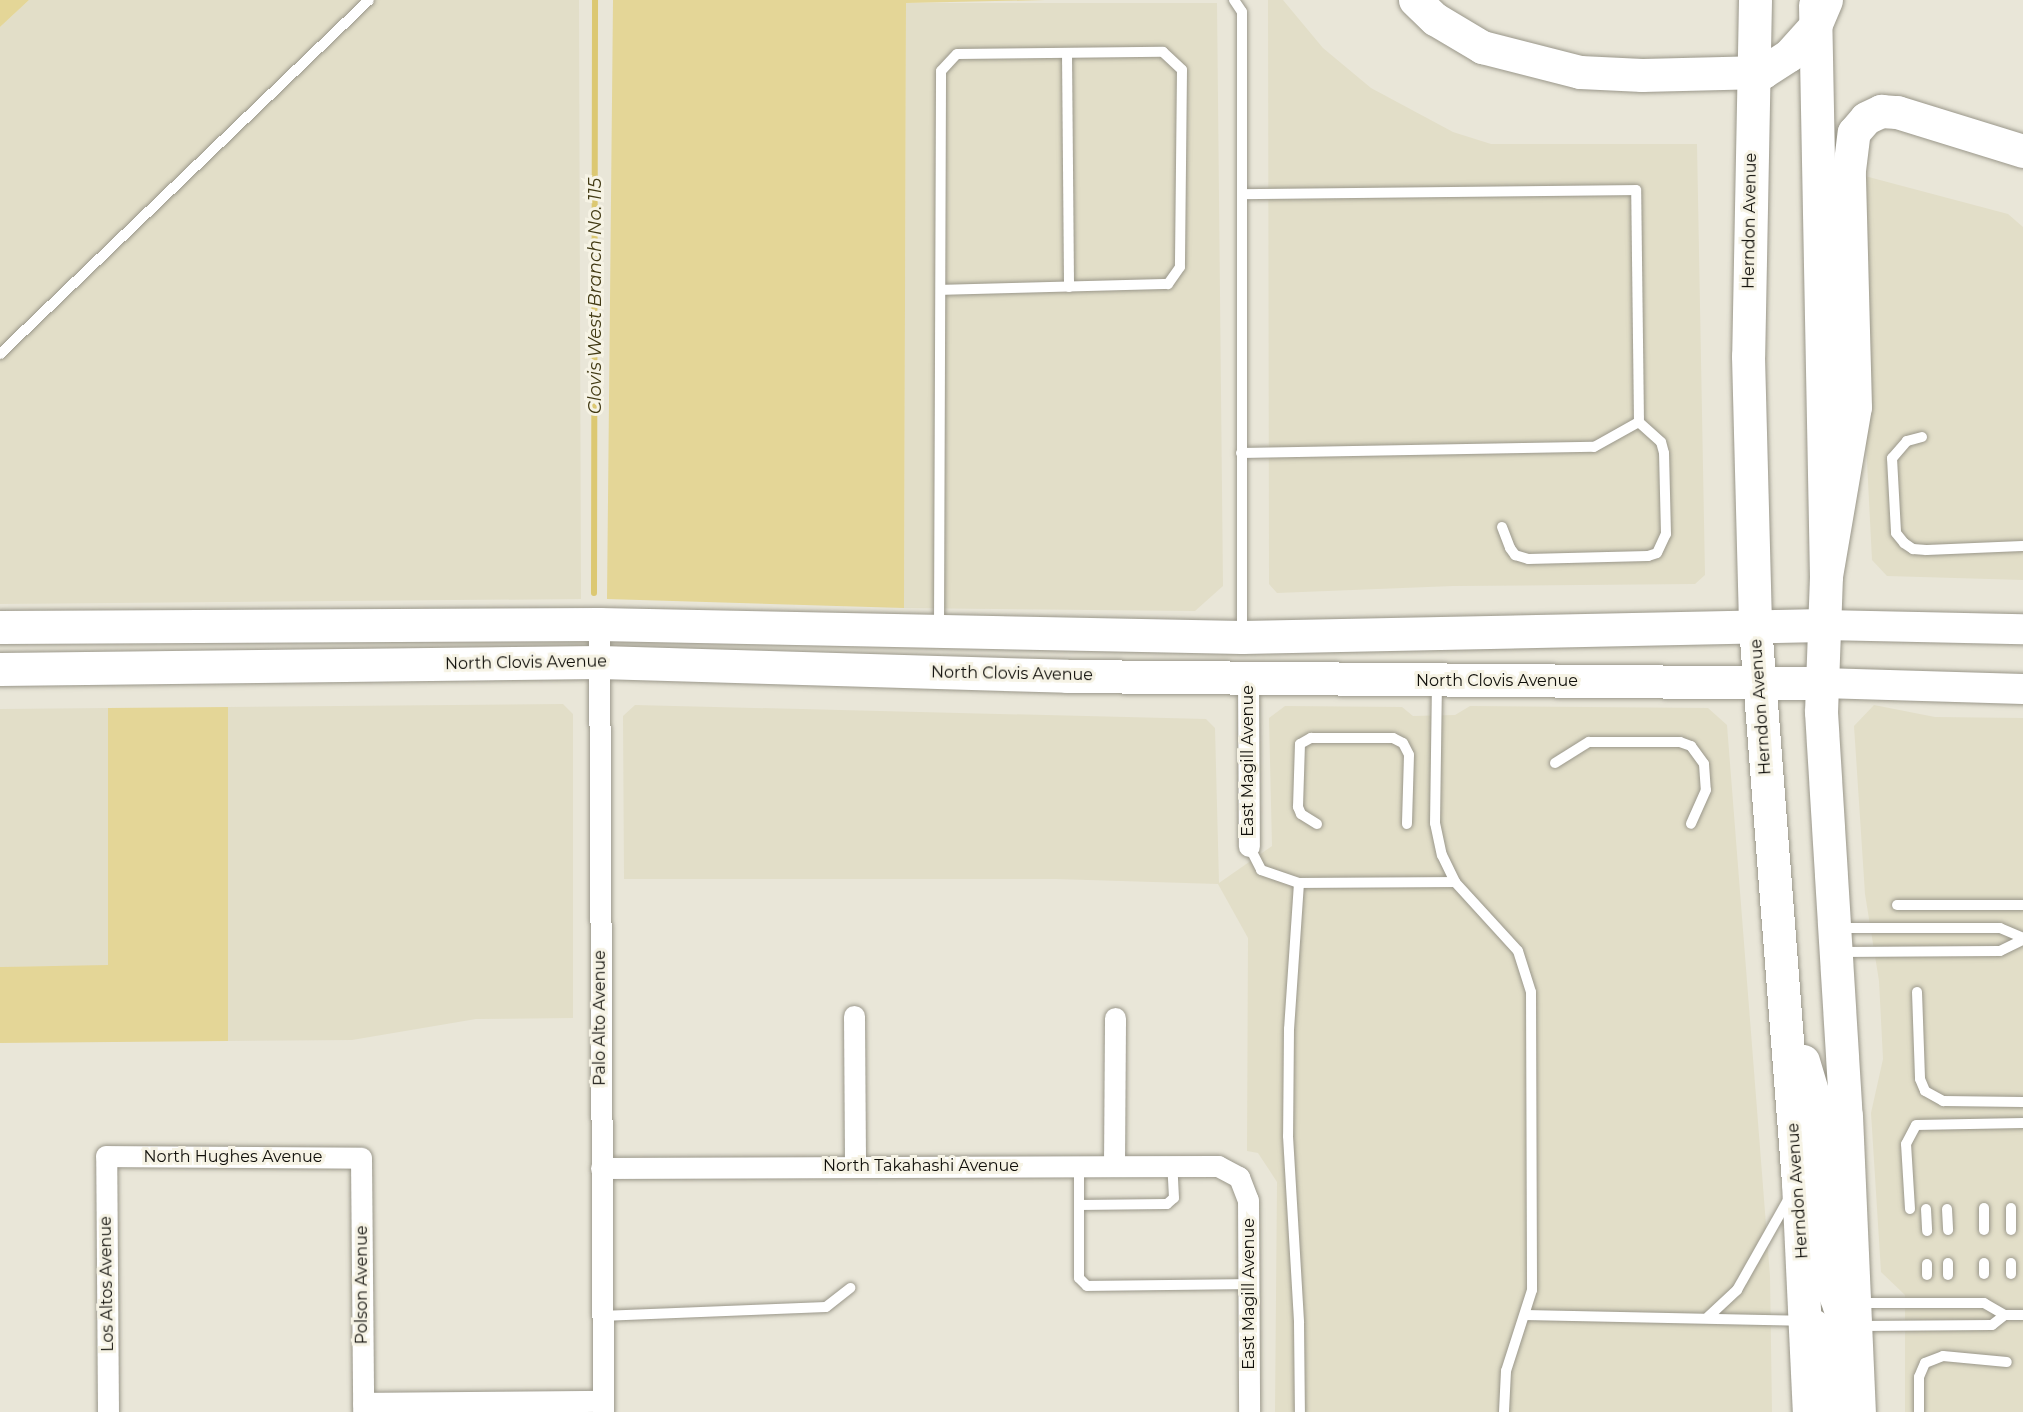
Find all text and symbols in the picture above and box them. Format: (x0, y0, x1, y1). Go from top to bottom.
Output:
street label: Herndon Avenue (1739, 153, 1761, 289)
water label: Clovis West Branch No. 115 (584, 178, 606, 414)
street label: Herndon Avenue (1747, 638, 1775, 776)
street label: North Clovis Avenue (445, 652, 607, 674)
street label: North Clovis Avenue (931, 663, 1093, 685)
street label: North Clovis Avenue (1416, 671, 1578, 691)
street label: East Magill Avenue (1238, 685, 1258, 837)
street label: Palo Alto Avenue (590, 950, 610, 1086)
street label: Herndon Avenue (1784, 1122, 1812, 1260)
street label: North Hughes Avenue (144, 1147, 322, 1167)
street label: North Takahashi Avenue (823, 1156, 1019, 1176)
street label: Los Altos Avenue (96, 1216, 118, 1352)
street label: East Magill Avenue (1239, 1218, 1259, 1370)
street label: Polson Avenue (352, 1226, 372, 1344)

